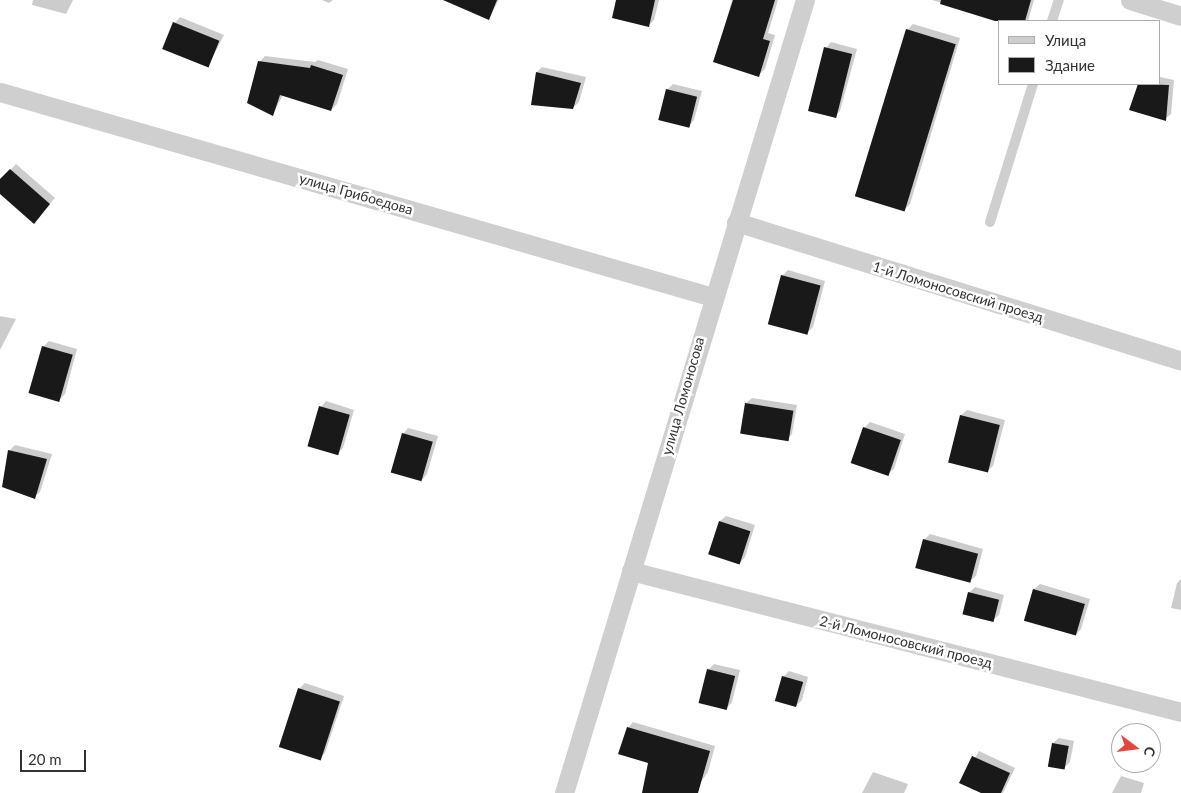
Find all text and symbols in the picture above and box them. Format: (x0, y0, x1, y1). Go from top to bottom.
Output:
legend (998, 20, 1161, 85)
text: Улица (1045, 31, 1086, 49)
text: Здание (1045, 56, 1095, 74)
street label: улица Грибоедова (297, 170, 415, 218)
street label: 1-й Ломоносовский проезд (871, 258, 1045, 326)
street label: улица Ломоносова (658, 335, 708, 457)
street label: 2-й Ломоносовский проезд (818, 612, 994, 672)
north arrow (1111, 723, 1161, 773)
scale bar (22, 740, 89, 772)
text: С (1141, 745, 1159, 758)
text: 20 m (28, 750, 62, 768)

